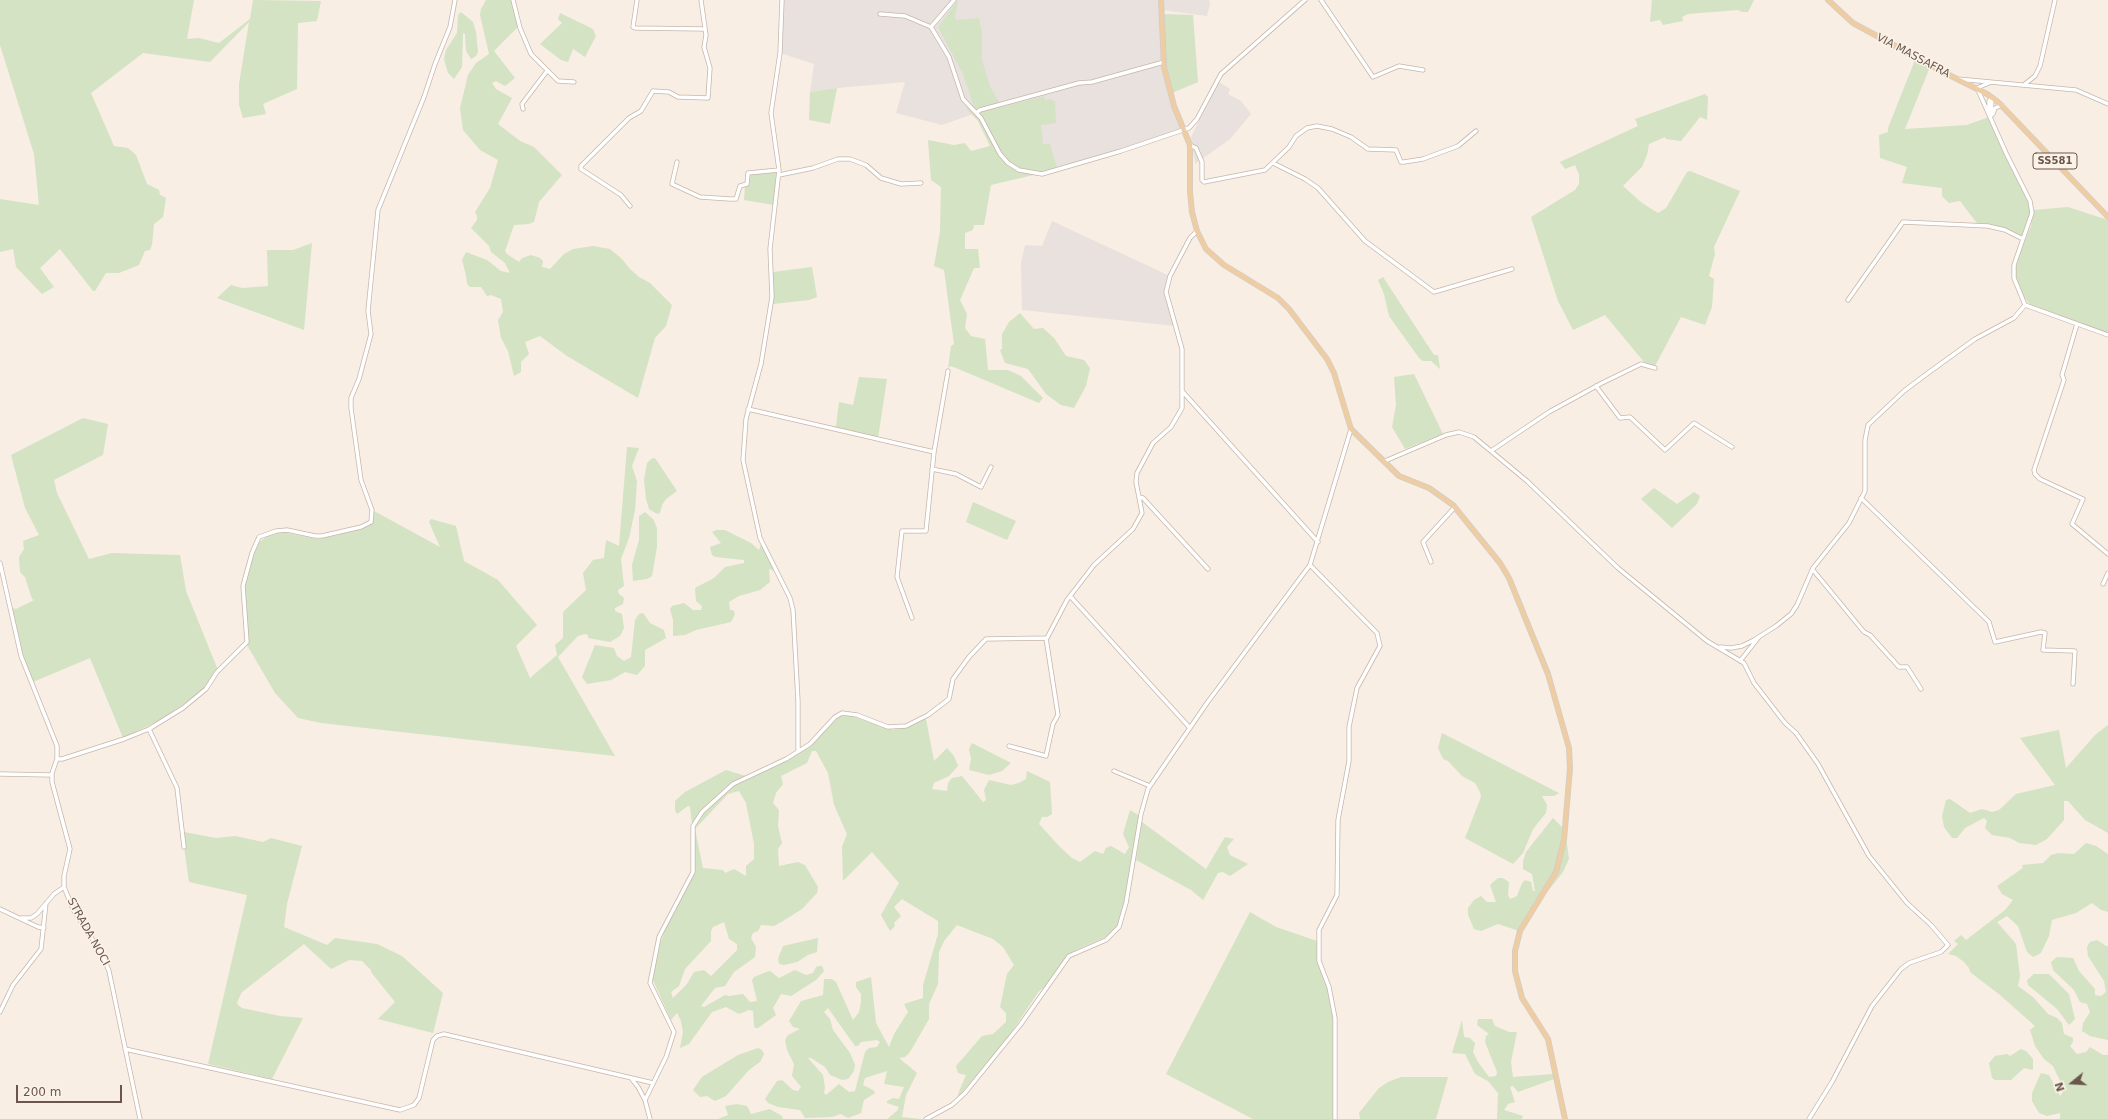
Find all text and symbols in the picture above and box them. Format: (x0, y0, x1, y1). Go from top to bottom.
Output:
street label: VIA MASSAFRA (1874, 31, 1952, 81)
road number: SS581 (2033, 153, 2077, 169)
street label: STRADA NOCI (64, 896, 112, 968)
north arrow (2052, 1063, 2092, 1103)
scale bar (18, 1077, 124, 1103)
text: N (2053, 1080, 2068, 1093)
text: 200 m (23, 1085, 61, 1099)

